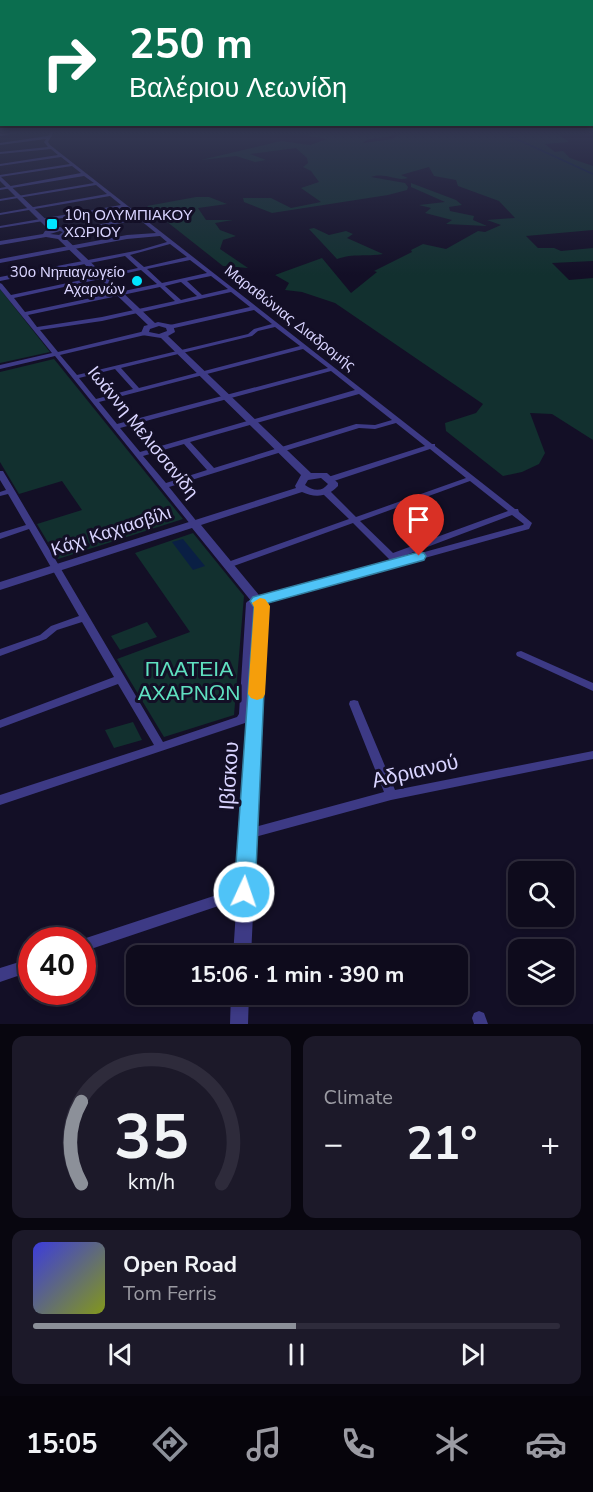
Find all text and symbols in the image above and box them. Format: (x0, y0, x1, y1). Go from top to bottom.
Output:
text: 250 m (129, 16, 253, 73)
icon: right (30, 24, 108, 102)
text: Βαλέριου Λεωνίδη (129, 70, 347, 107)
place label: 10η ΟΛΥΜΠΙΑΚΟΥ ΧΩΡΙΟΥ (64, 205, 193, 242)
marker: 10η ΟΛΥΜΠΙΑΚΟΥ ΧΩΡΙΟΥ (45, 217, 59, 231)
street label: Μαραθώνιας Διαδρομής (220, 261, 360, 375)
place label: 30ο Νηπιαγωγείο Αχαρνών (10, 262, 125, 299)
marker: 30ο Νηπιαγωγείο Αχαρνών (130, 274, 144, 288)
street label: Ιωάννη Μελισσανίδη (82, 361, 204, 503)
pin (393, 494, 444, 556)
street label: Κάχι Καχιασβίλι (48, 500, 174, 562)
icon: arrive (402, 503, 435, 536)
park label: ΠΛΑΤΕΙΑ ΑΧΑΡΝΩΝ (138, 655, 240, 707)
street label: Ιβίσκου (213, 741, 245, 811)
street label: Αδριανού (369, 747, 461, 795)
position arrow (212, 860, 276, 924)
map controls (508, 861, 574, 1005)
button: search (508, 861, 574, 927)
speed limit sign: 40 (18, 927, 96, 1005)
button: layers (508, 939, 574, 1005)
text: 15:06 · 1 min · 390 m (190, 960, 404, 990)
text: Climate (324, 1084, 393, 1111)
text: 35 (114, 1095, 189, 1180)
text: 21° (406, 1114, 477, 1175)
text: − (324, 1122, 343, 1167)
text: + (540, 1122, 560, 1167)
text: km/h (128, 1167, 175, 1197)
text: Open Road (123, 1250, 237, 1280)
text: Tom Ferris (123, 1280, 217, 1307)
icon: previous (104, 1338, 137, 1371)
icon: pause (280, 1338, 313, 1371)
icon: next (456, 1338, 489, 1371)
icon: directions (149, 1423, 191, 1465)
icon: music (243, 1423, 285, 1465)
icon: phone (337, 1423, 379, 1465)
icon: climate (431, 1423, 473, 1465)
icon: car (525, 1423, 567, 1465)
text: 15:05 (26, 1426, 97, 1463)

